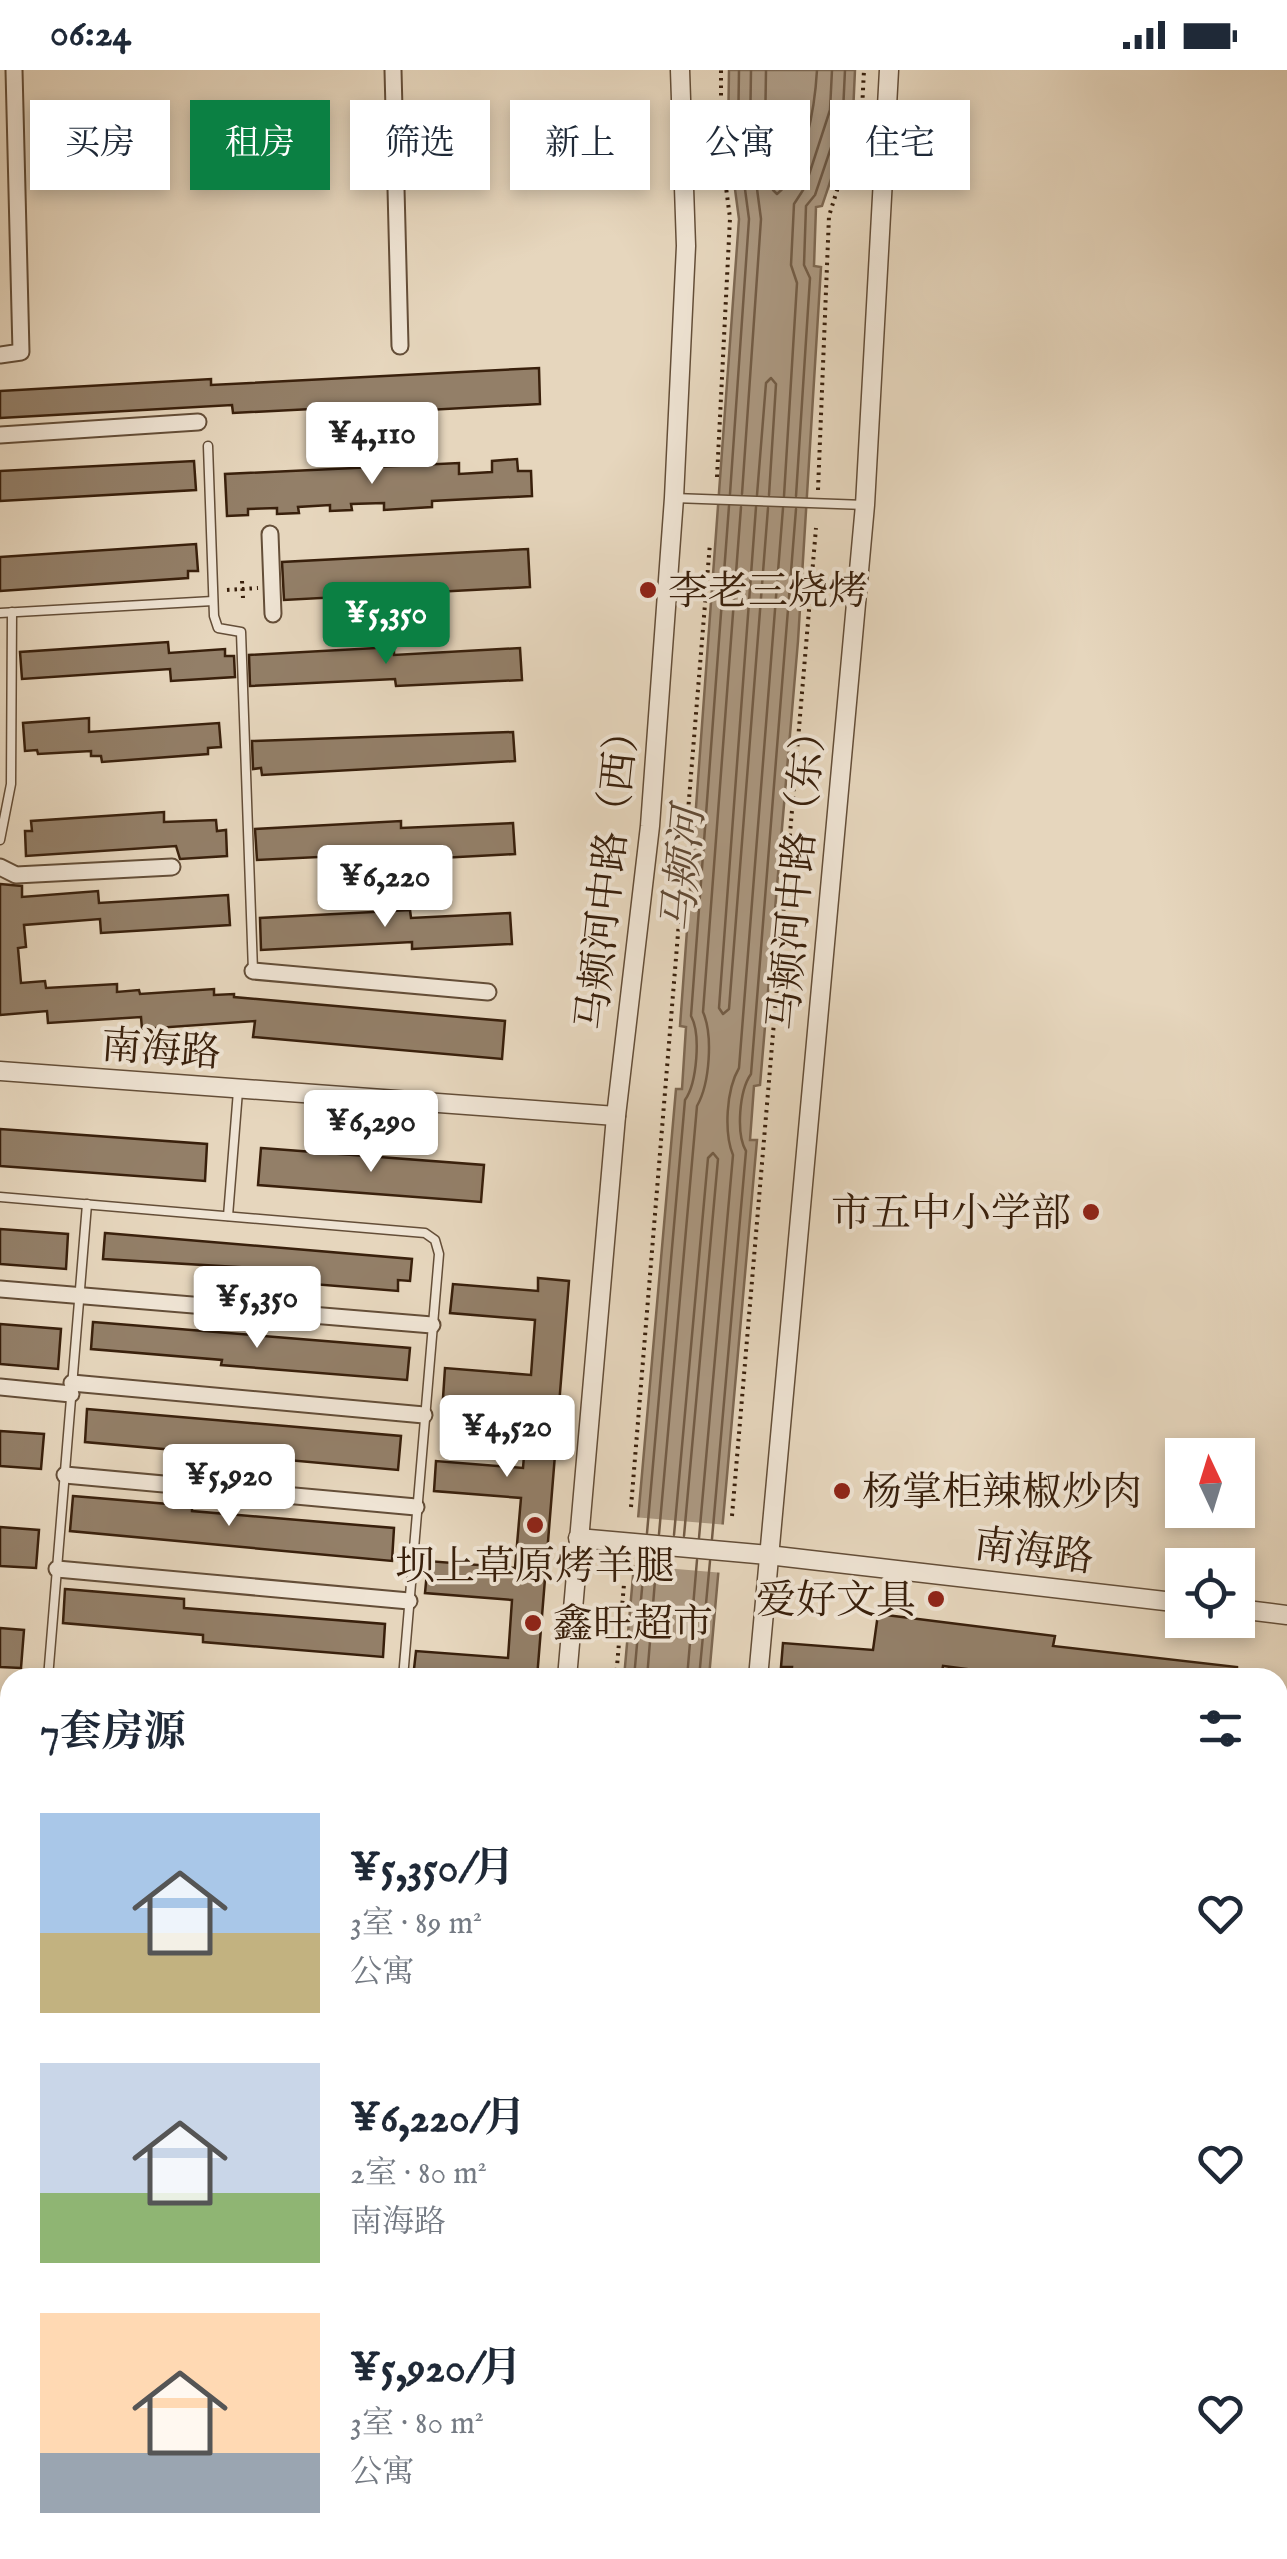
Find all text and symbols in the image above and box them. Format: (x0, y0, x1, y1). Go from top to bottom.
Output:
text: 06:24 (50, 11, 131, 59)
chip: 买房 (30, 100, 170, 190)
chip: 租房 (190, 100, 330, 190)
chip: 筛选 (350, 100, 490, 190)
chip: 新上 (510, 100, 650, 190)
chip: 公寓 (670, 100, 810, 190)
chip: 住宅 (830, 100, 970, 190)
pin: ¥4,110 (291, 402, 453, 487)
text: ¥4,110 (328, 414, 416, 455)
place label: 李老三烧烤 (668, 568, 868, 619)
marker: 李老三烧烤 (637, 579, 659, 601)
pin: ¥5,350 (305, 582, 467, 667)
text: ¥5,350 (345, 594, 427, 635)
street label: 马颊河中路（西） (568, 710, 653, 1033)
street label: 马颊河中路（东） (760, 710, 839, 1033)
water label: 马颊河 (654, 798, 718, 935)
pin: ¥6,220 (304, 845, 466, 930)
text: ¥6,220 (339, 857, 431, 898)
street label: 南海路 (99, 1022, 222, 1081)
pin: ¥6,290 (290, 1090, 452, 1175)
text: ¥6,290 (326, 1102, 416, 1143)
place label: 市五中小学部 (831, 1190, 1071, 1241)
marker: 市五中小学部 (1080, 1201, 1102, 1223)
pin: ¥5,350 (176, 1266, 338, 1351)
text: ¥5,350 (216, 1278, 298, 1319)
pin: ¥4,520 (426, 1395, 588, 1480)
text: ¥4,520 (462, 1407, 552, 1448)
north arrow (1165, 1438, 1255, 1528)
map controls (1165, 1438, 1255, 1638)
pin: ¥5,920 (148, 1444, 310, 1529)
text: ¥5,920 (185, 1456, 273, 1497)
place label: 杨掌柜辣椒炒肉 (862, 1469, 1142, 1520)
marker: 杨掌柜辣椒炒肉 (831, 1480, 853, 1502)
marker: 坝上草原烤羊腿 (524, 1514, 546, 1536)
street label: 南海路 (971, 1521, 1096, 1586)
place label: 坝上草原烤羊腿 (395, 1543, 675, 1594)
button: locate (1165, 1548, 1255, 1638)
place label: 爱好文具 (756, 1577, 916, 1628)
marker: 爱好文具 (925, 1588, 947, 1610)
place label: 鑫旺超市 (553, 1601, 713, 1652)
marker: 鑫旺超市 (522, 1612, 544, 1634)
icon: filters (1193, 1701, 1248, 1756)
text: 7套房源 (40, 1707, 186, 1760)
text: ¥5,350/月 (350, 1843, 515, 1896)
icon: home (120, 1853, 240, 1973)
icon: heart (1193, 1886, 1248, 1941)
text: 3室 · 89 m² (350, 1904, 482, 1945)
text: 公寓 (350, 1953, 414, 1994)
text: ¥6,220/月 (350, 2093, 526, 2146)
icon: home (120, 2103, 240, 2223)
icon: heart (1193, 2136, 1248, 2191)
text: 2室 · 80 m² (350, 2154, 487, 2195)
text: 南海路 (350, 2203, 446, 2244)
text: ¥5,920/月 (350, 2343, 522, 2396)
icon: home (120, 2353, 240, 2473)
icon: heart (1193, 2386, 1248, 2441)
text: 3室 · 80 m² (350, 2404, 484, 2445)
text: 公寓 (350, 2453, 414, 2494)

